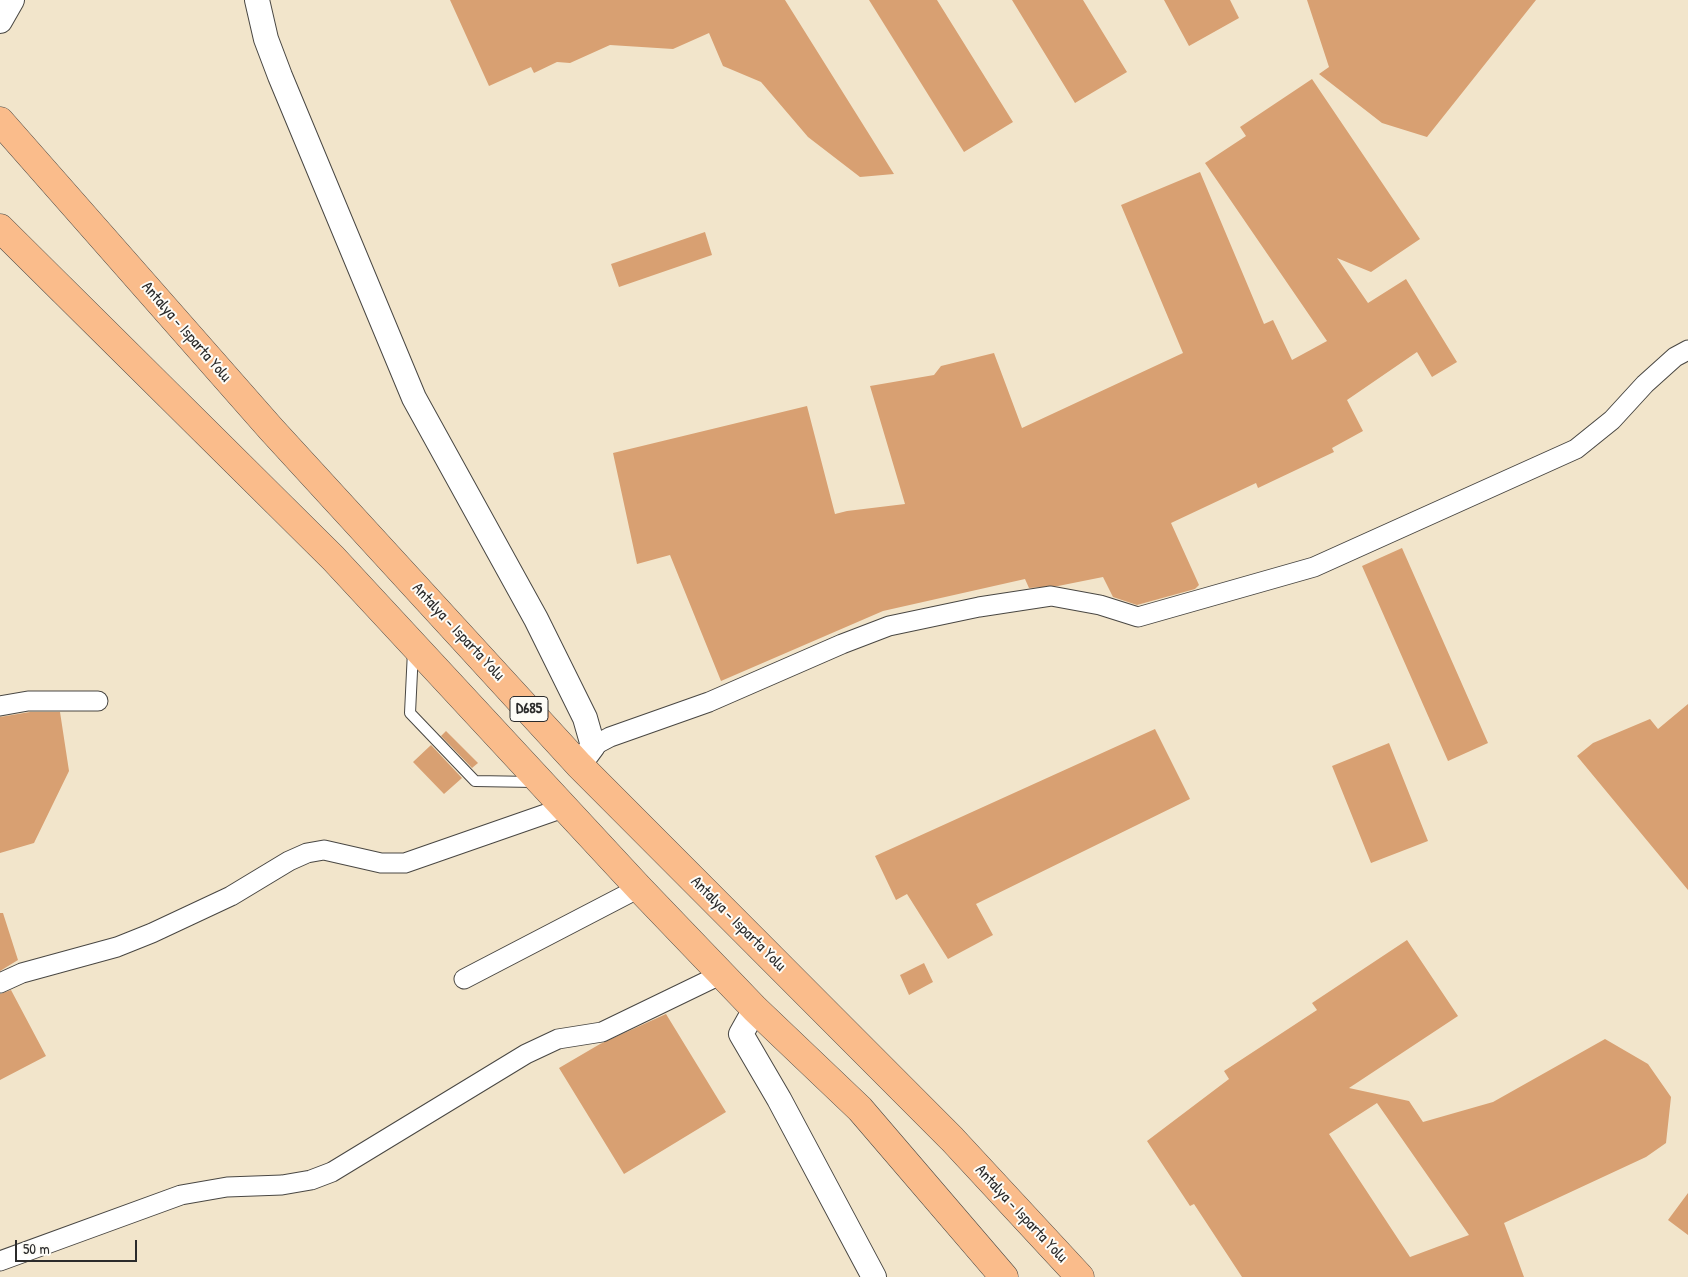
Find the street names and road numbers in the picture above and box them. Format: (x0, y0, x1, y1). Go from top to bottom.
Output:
street label: Antalya - Isparta Yolu (137, 278, 235, 386)
street label: Antalya - Isparta Yolu (408, 579, 508, 685)
road number: D685 (510, 696, 548, 722)
street label: Antalya - Isparta Yolu (686, 872, 790, 976)
street label: Antalya - Isparta Yolu (971, 1161, 1071, 1267)

